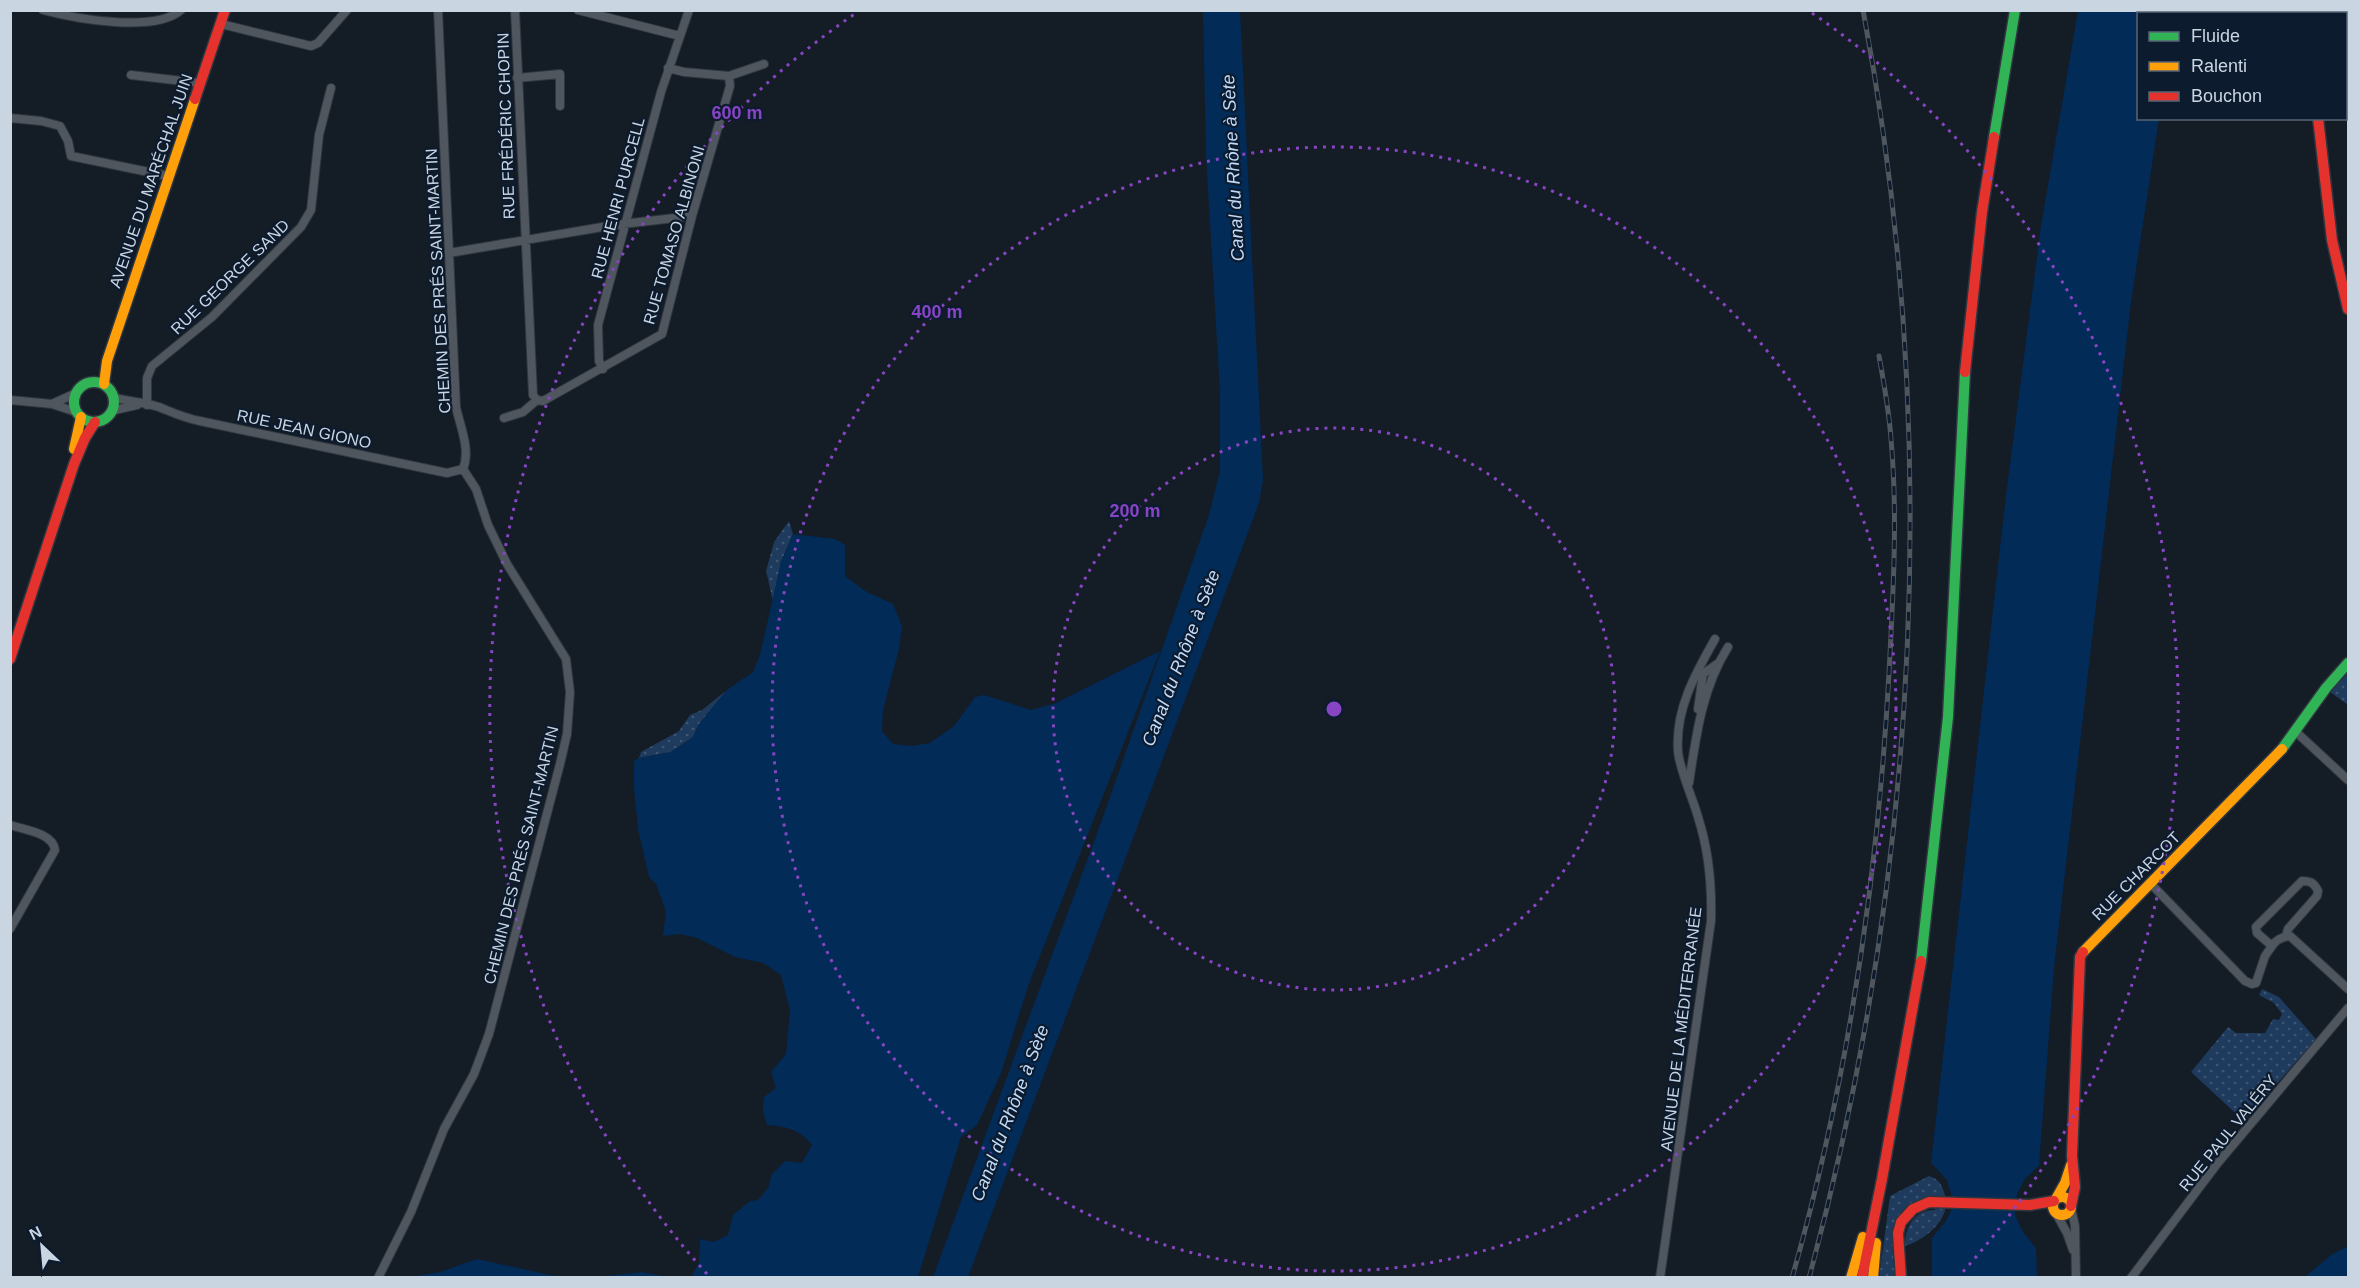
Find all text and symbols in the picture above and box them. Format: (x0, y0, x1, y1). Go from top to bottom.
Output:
legend (2137, 12, 2347, 120)
text: Fluide (2191, 26, 2240, 46)
street label: RUE FRÉDÉRIC CHOPIN (493, 32, 518, 220)
text: Ralenti (2191, 56, 2247, 76)
street label: AVENUE DU MARÉCHAL JUIN (105, 72, 196, 290)
water label: Canal du Rhône à Sète (1218, 74, 1248, 262)
text: Bouchon (2191, 86, 2262, 106)
text: 600 m (711, 103, 763, 123)
street label: RUE HENRI PURCELL (588, 115, 648, 281)
street label: RUE TOMASO ALBINONI (640, 144, 708, 326)
street label: CHEMIN DES PRÉS SAINT-MARTIN (422, 148, 453, 414)
street label: RUE GEORGE SAND (167, 216, 293, 338)
text: 400 m (911, 302, 963, 322)
street label: RUE JEAN GIONO (235, 406, 373, 452)
text: 200 m (1109, 501, 1161, 521)
water label: Canal du Rhône à Sète (1138, 567, 1224, 749)
centre of rings (1324, 699, 1344, 719)
street label: CHEMIN DES PRÉS SAINT-MARTIN (480, 724, 561, 986)
street label: RUE CHARCOT (2089, 828, 2184, 923)
street label: AVENUE DE LA MÉDITERRANÉE (1657, 906, 1704, 1152)
water label: Canal du Rhône à Sète (967, 1022, 1053, 1204)
street label: RUE PAUL VALÉRY (2175, 1071, 2280, 1194)
north arrow (12, 1216, 72, 1276)
text: N (27, 1223, 45, 1243)

